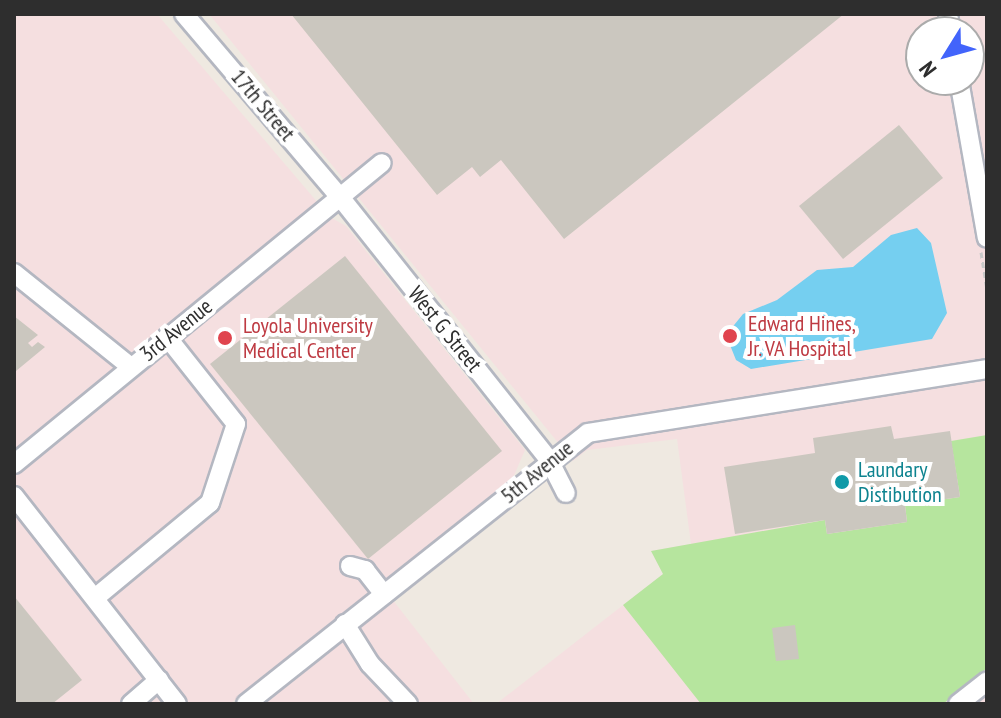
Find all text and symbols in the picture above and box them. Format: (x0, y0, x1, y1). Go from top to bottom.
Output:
north arrow (905, 16, 985, 96)
text: N (913, 56, 942, 82)
street label: 17th Street (225, 64, 301, 146)
street label: West G Street (403, 281, 487, 377)
street label: 3rd Avenue (134, 293, 218, 367)
place label: Edward Hines, Jr. VA Hospital (748, 310, 856, 362)
place label: Loyola University Medical Center (243, 312, 373, 364)
marker: Edward Hines, Jr. VA Hospital (719, 325, 741, 347)
marker: Loyola University Medical Center (214, 327, 236, 349)
street label: 5th Avenue (495, 435, 579, 509)
place label: Laundary Distibution (858, 456, 942, 508)
marker: Laundary Distibution (833, 473, 851, 491)

